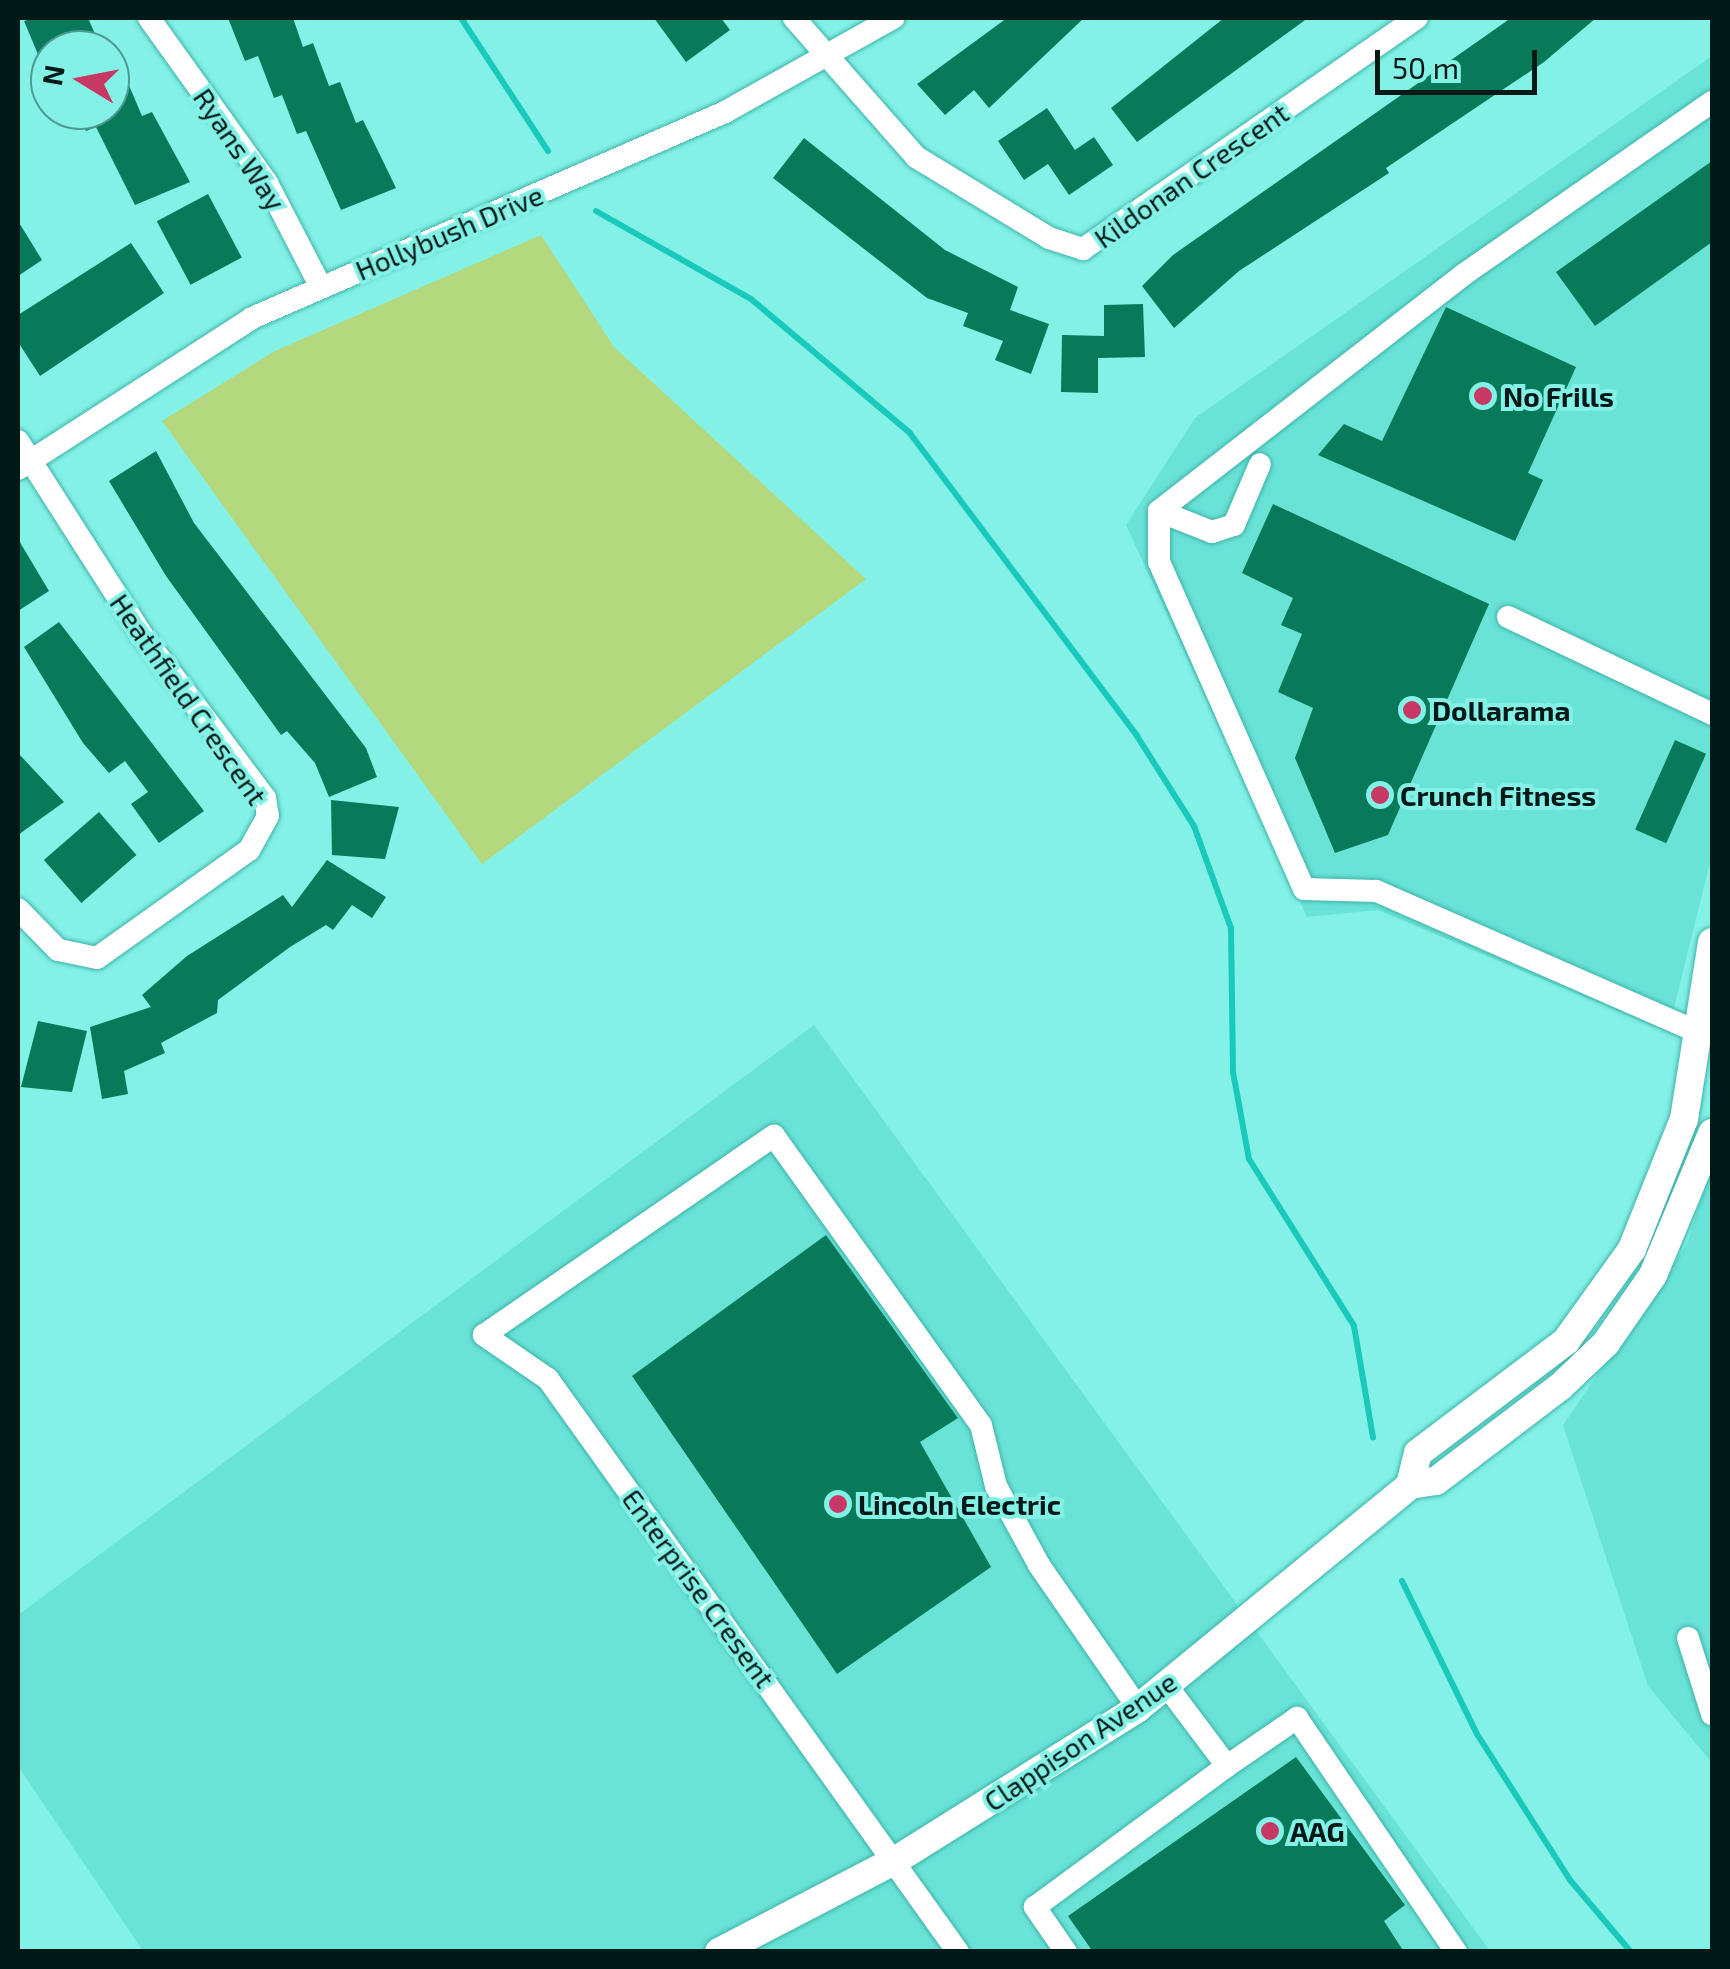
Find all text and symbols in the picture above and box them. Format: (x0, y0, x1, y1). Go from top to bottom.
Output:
north arrow (30, 30, 130, 130)
scale bar (1380, 30, 1542, 92)
text: 50 m (1392, 49, 1459, 85)
text: N (34, 62, 71, 88)
street label: Ryans Way (187, 81, 293, 217)
street label: Kildonan Crescent (1087, 95, 1295, 255)
street label: Hollybush Drive (350, 177, 548, 287)
place label: No Frills (1503, 379, 1614, 413)
marker: No Frills (1472, 385, 1494, 407)
street label: Heathfield Crescent (103, 587, 275, 811)
place label: Dollarama (1432, 693, 1570, 727)
marker: Dollarama (1401, 699, 1423, 721)
place label: Crunch Fitness (1400, 778, 1596, 812)
marker: Crunch Fitness (1369, 784, 1391, 806)
street label: Enterprise Cresent (616, 1482, 782, 1694)
place label: Lincoln Electric (858, 1487, 1061, 1521)
marker: Lincoln Electric (827, 1493, 849, 1515)
street label: Clappison Avenue (977, 1664, 1183, 1818)
place label: AAG (1290, 1814, 1345, 1848)
marker: AAG (1259, 1820, 1281, 1842)

